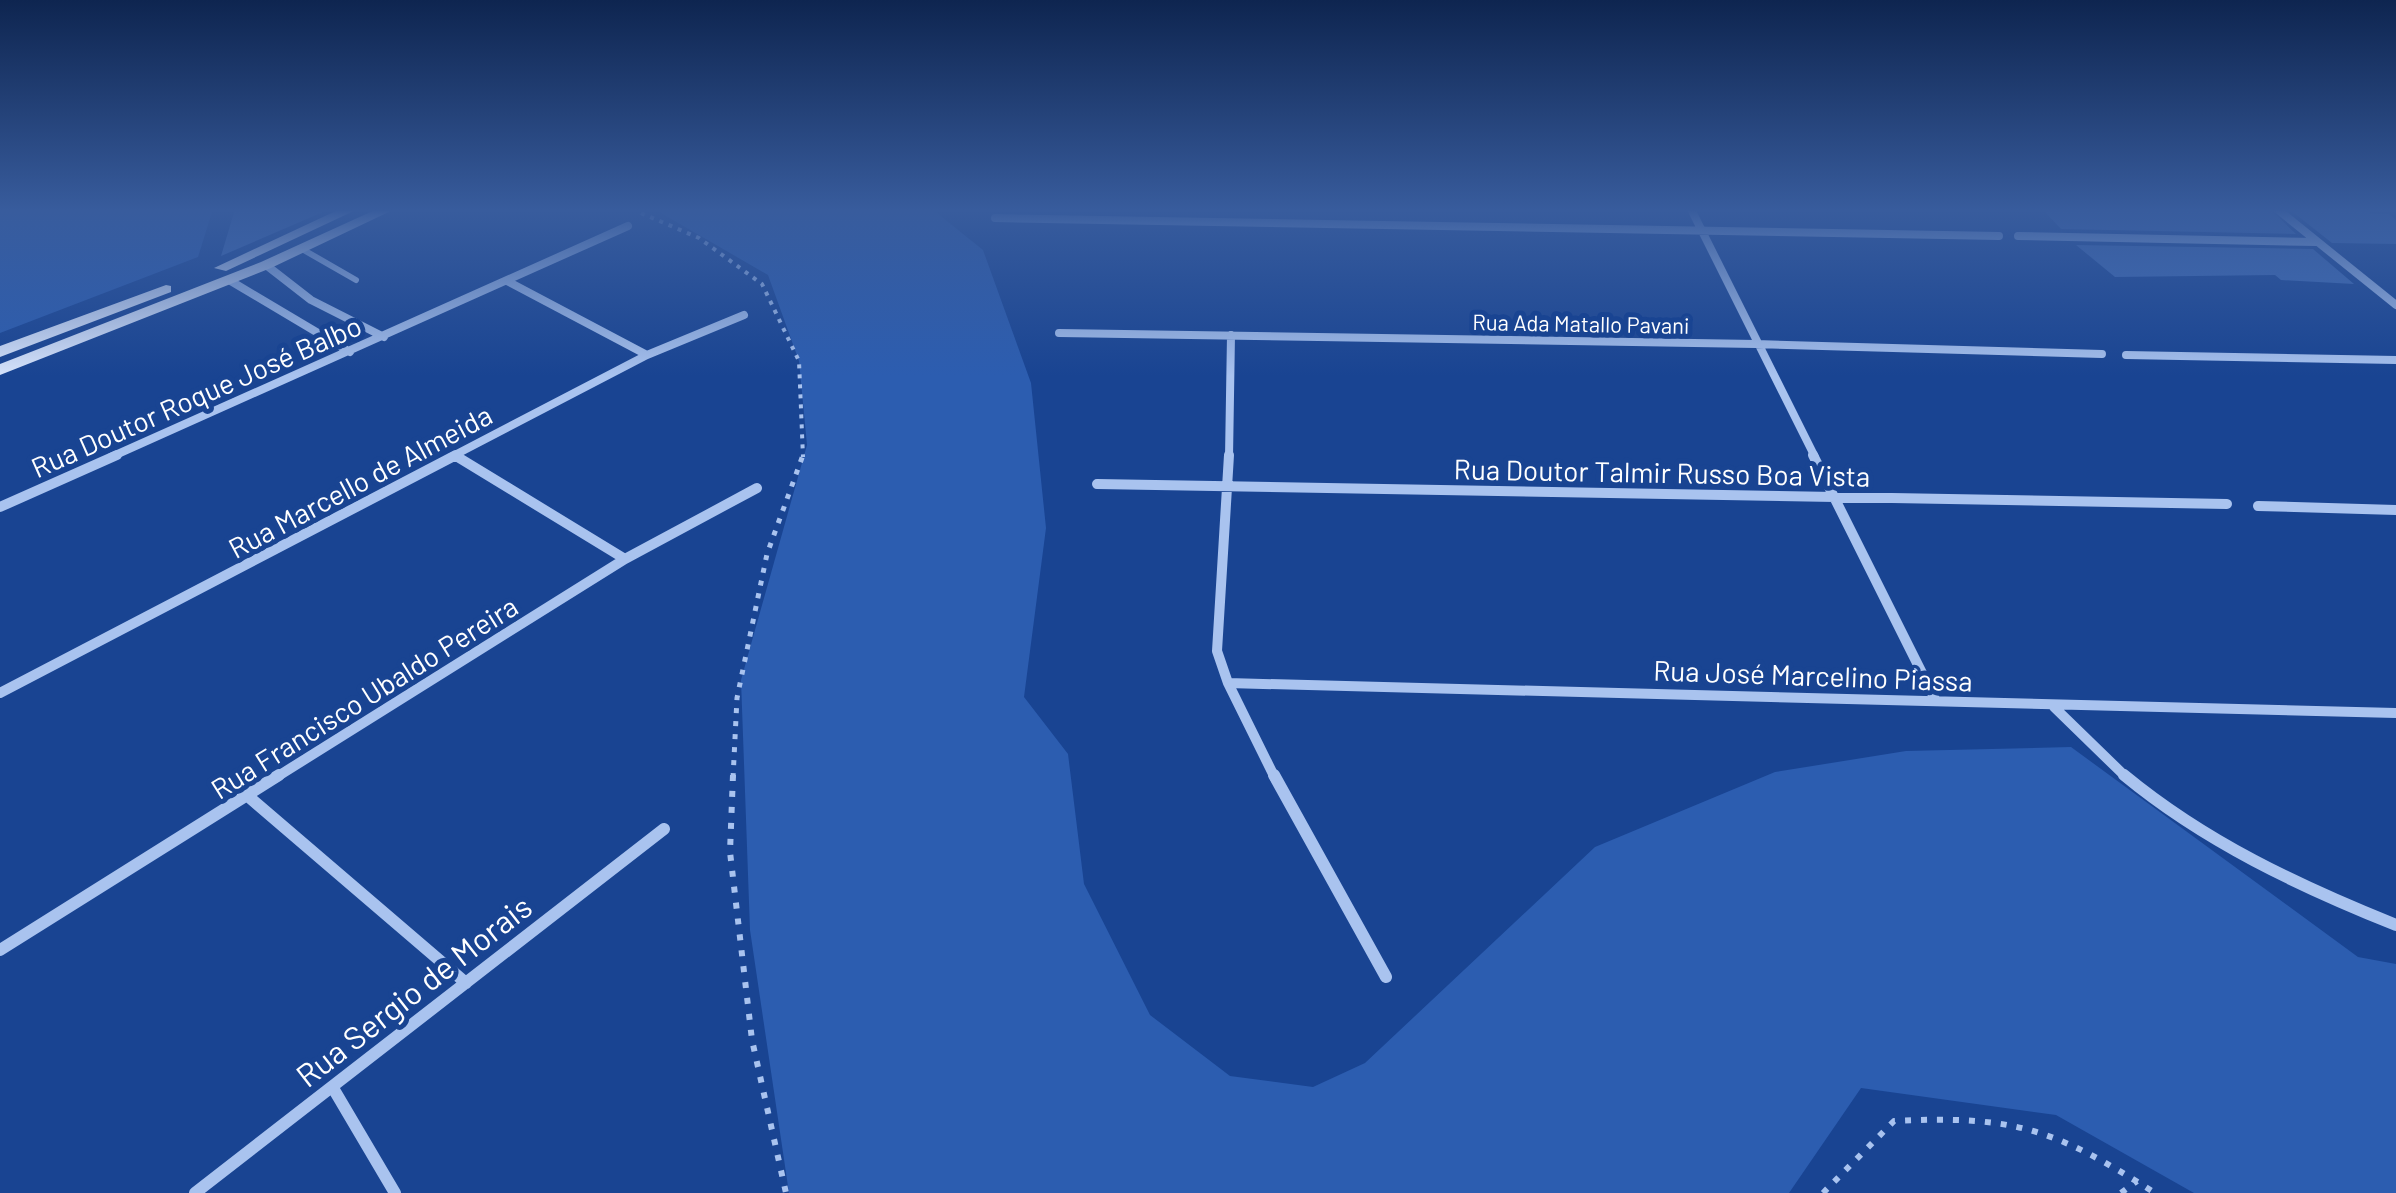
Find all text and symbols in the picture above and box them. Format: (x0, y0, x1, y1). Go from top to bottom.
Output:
street label: Rua Doutor Roque José Balbo (26, 308, 366, 484)
street label: Rua Ada Matallo Pavani (1472, 308, 1690, 338)
street label: Rua Marcello de Almeida (222, 397, 498, 565)
street label: Rua Doutor Talmir Russo Boa Vista (1453, 451, 1871, 493)
street label: Rua Francisco Ubaldo Pereira (204, 588, 524, 806)
street label: Rua José Marcelino Piassa (1653, 652, 1973, 698)
street label: Rua Sergio de Morais (288, 886, 538, 1094)

